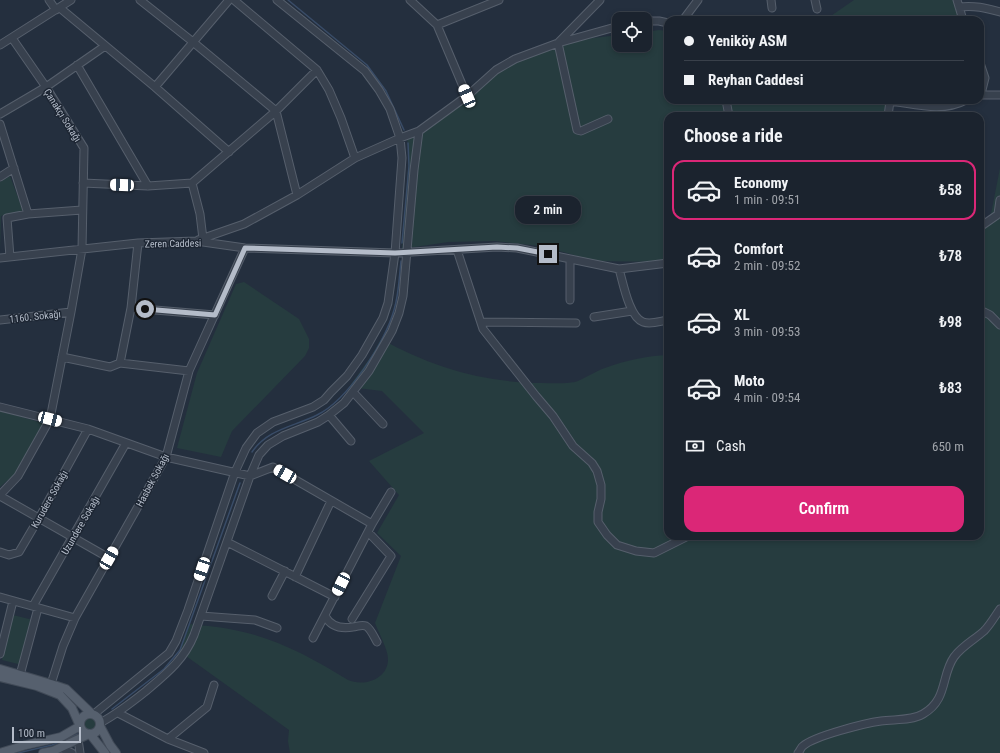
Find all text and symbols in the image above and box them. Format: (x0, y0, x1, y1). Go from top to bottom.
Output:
map controls (612, 12, 652, 52)
button: locate (612, 12, 652, 52)
text: Yeniköy ASM (708, 32, 787, 50)
text: Reyhan Caddesi (708, 71, 804, 89)
car (457, 83, 477, 109)
street label: Çanakçı Sokağı (42, 87, 83, 144)
text: Choose a ride (684, 125, 783, 146)
icon: car (686, 172, 722, 208)
text: Economy (734, 174, 788, 192)
car (110, 179, 134, 191)
text: ₺58 (939, 181, 962, 199)
text: 1 min · 09:51 (734, 192, 800, 207)
callout: 2 min (515, 196, 581, 224)
text: 2 min (534, 202, 562, 217)
street label: Zeren Caddesi (145, 238, 201, 249)
icon: car (686, 238, 722, 274)
text: Comfort (734, 240, 783, 258)
route end (539, 245, 557, 263)
text: ₺78 (939, 247, 962, 265)
text: 2 min · 09:52 (734, 258, 800, 273)
route start (136, 300, 154, 318)
icon: car (686, 304, 722, 340)
text: XL (734, 306, 750, 324)
street label: 1160. Sokağı (9, 308, 61, 325)
text: ₺98 (939, 313, 962, 331)
text: 3 min · 09:53 (734, 324, 800, 339)
icon: car (686, 370, 722, 406)
text: Moto (734, 372, 765, 390)
text: ₺83 (939, 379, 962, 397)
text: 4 min · 09:54 (734, 390, 800, 405)
car (37, 410, 63, 428)
icon: cash (684, 435, 706, 457)
text: Cash (716, 437, 746, 455)
text: 650 m (932, 439, 964, 454)
street label: Hasbek Sokağı (134, 452, 171, 509)
car (272, 463, 298, 485)
street label: Kurudere Sokağı (29, 468, 70, 530)
button: Confirm (684, 486, 964, 532)
street label: Uzundere Sokağı (59, 494, 102, 557)
car (98, 545, 120, 571)
car (192, 556, 212, 582)
car (330, 571, 352, 597)
scale bar (12, 725, 81, 744)
text: 100 m (18, 727, 45, 740)

